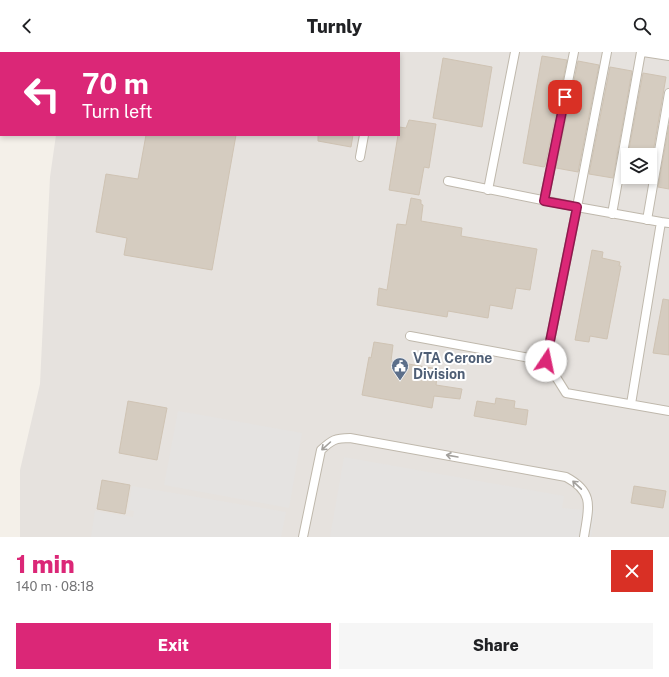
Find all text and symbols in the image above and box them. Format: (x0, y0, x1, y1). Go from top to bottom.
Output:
icon: back (16, 15, 38, 37)
icon: search (631, 15, 653, 37)
text: Turnly (307, 16, 362, 37)
text: 70 m (82, 67, 149, 100)
icon: left (16, 68, 68, 120)
pin (548, 80, 582, 114)
icon: arrive (554, 86, 576, 108)
text: Turn left (82, 101, 152, 122)
map controls (621, 148, 657, 184)
button: layers (621, 148, 657, 184)
position arrow (525, 340, 567, 382)
place label: VTA Cerone Division (413, 350, 492, 382)
public building icon: VTA Cerone Division (390, 356, 410, 381)
one-way arrow (321, 441, 332, 450)
one-way arrow (446, 452, 459, 460)
one-way arrow (572, 480, 582, 490)
text: 1 min (16, 550, 75, 578)
button: close (611, 550, 653, 592)
text: 140 m · 08:18 (16, 579, 94, 594)
button: Exit (16, 623, 331, 669)
button: Share (339, 623, 653, 669)

